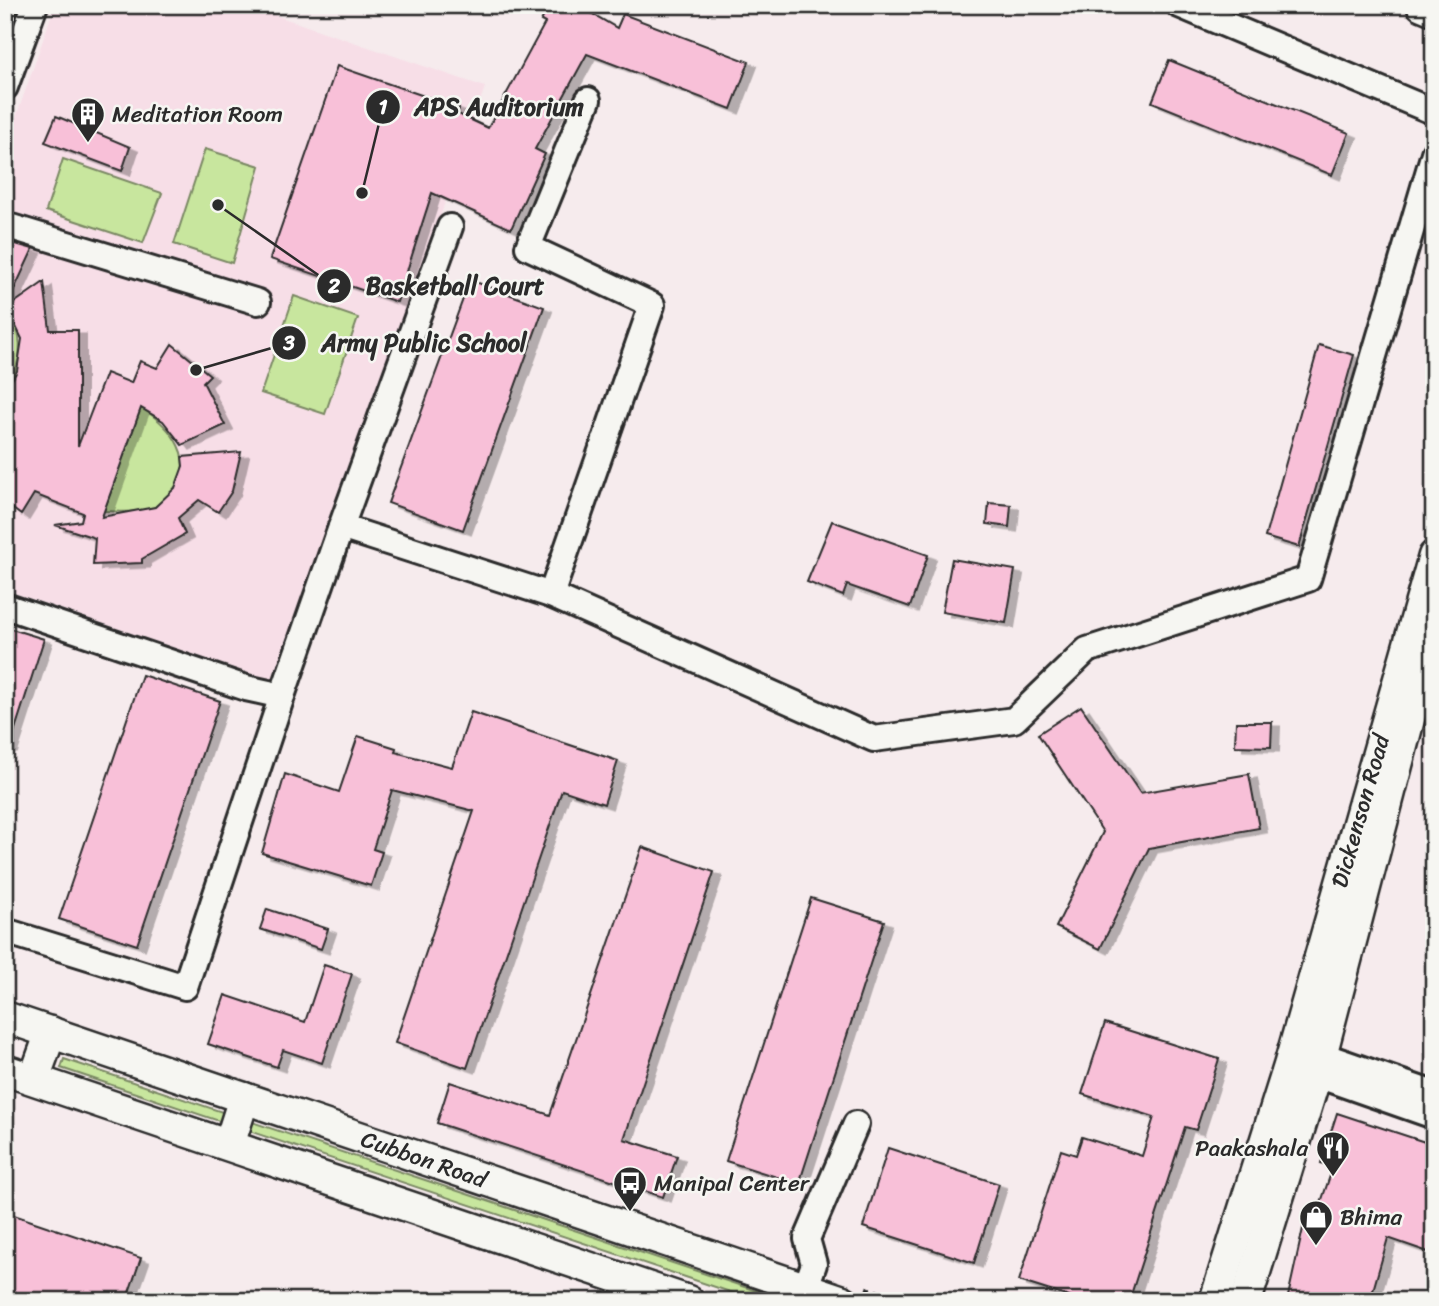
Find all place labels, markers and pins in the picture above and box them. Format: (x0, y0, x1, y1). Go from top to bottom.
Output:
callout: APS Auditorium (365, 84, 598, 129)
place label: Meditation Room (112, 94, 283, 135)
building icon: Meditation Room (69, 95, 107, 144)
callout: Basketball Court (316, 263, 558, 308)
callout: Army Public School (272, 320, 541, 365)
place label: Paakashala (1195, 1128, 1308, 1169)
restaurant icon: Paakashala (1314, 1129, 1352, 1178)
place label: Manipal Center (654, 1163, 811, 1204)
bus stop icon: Manipal Center (611, 1164, 649, 1213)
place label: Bhima (1340, 1197, 1403, 1238)
shop icon: Bhima (1297, 1198, 1335, 1247)

